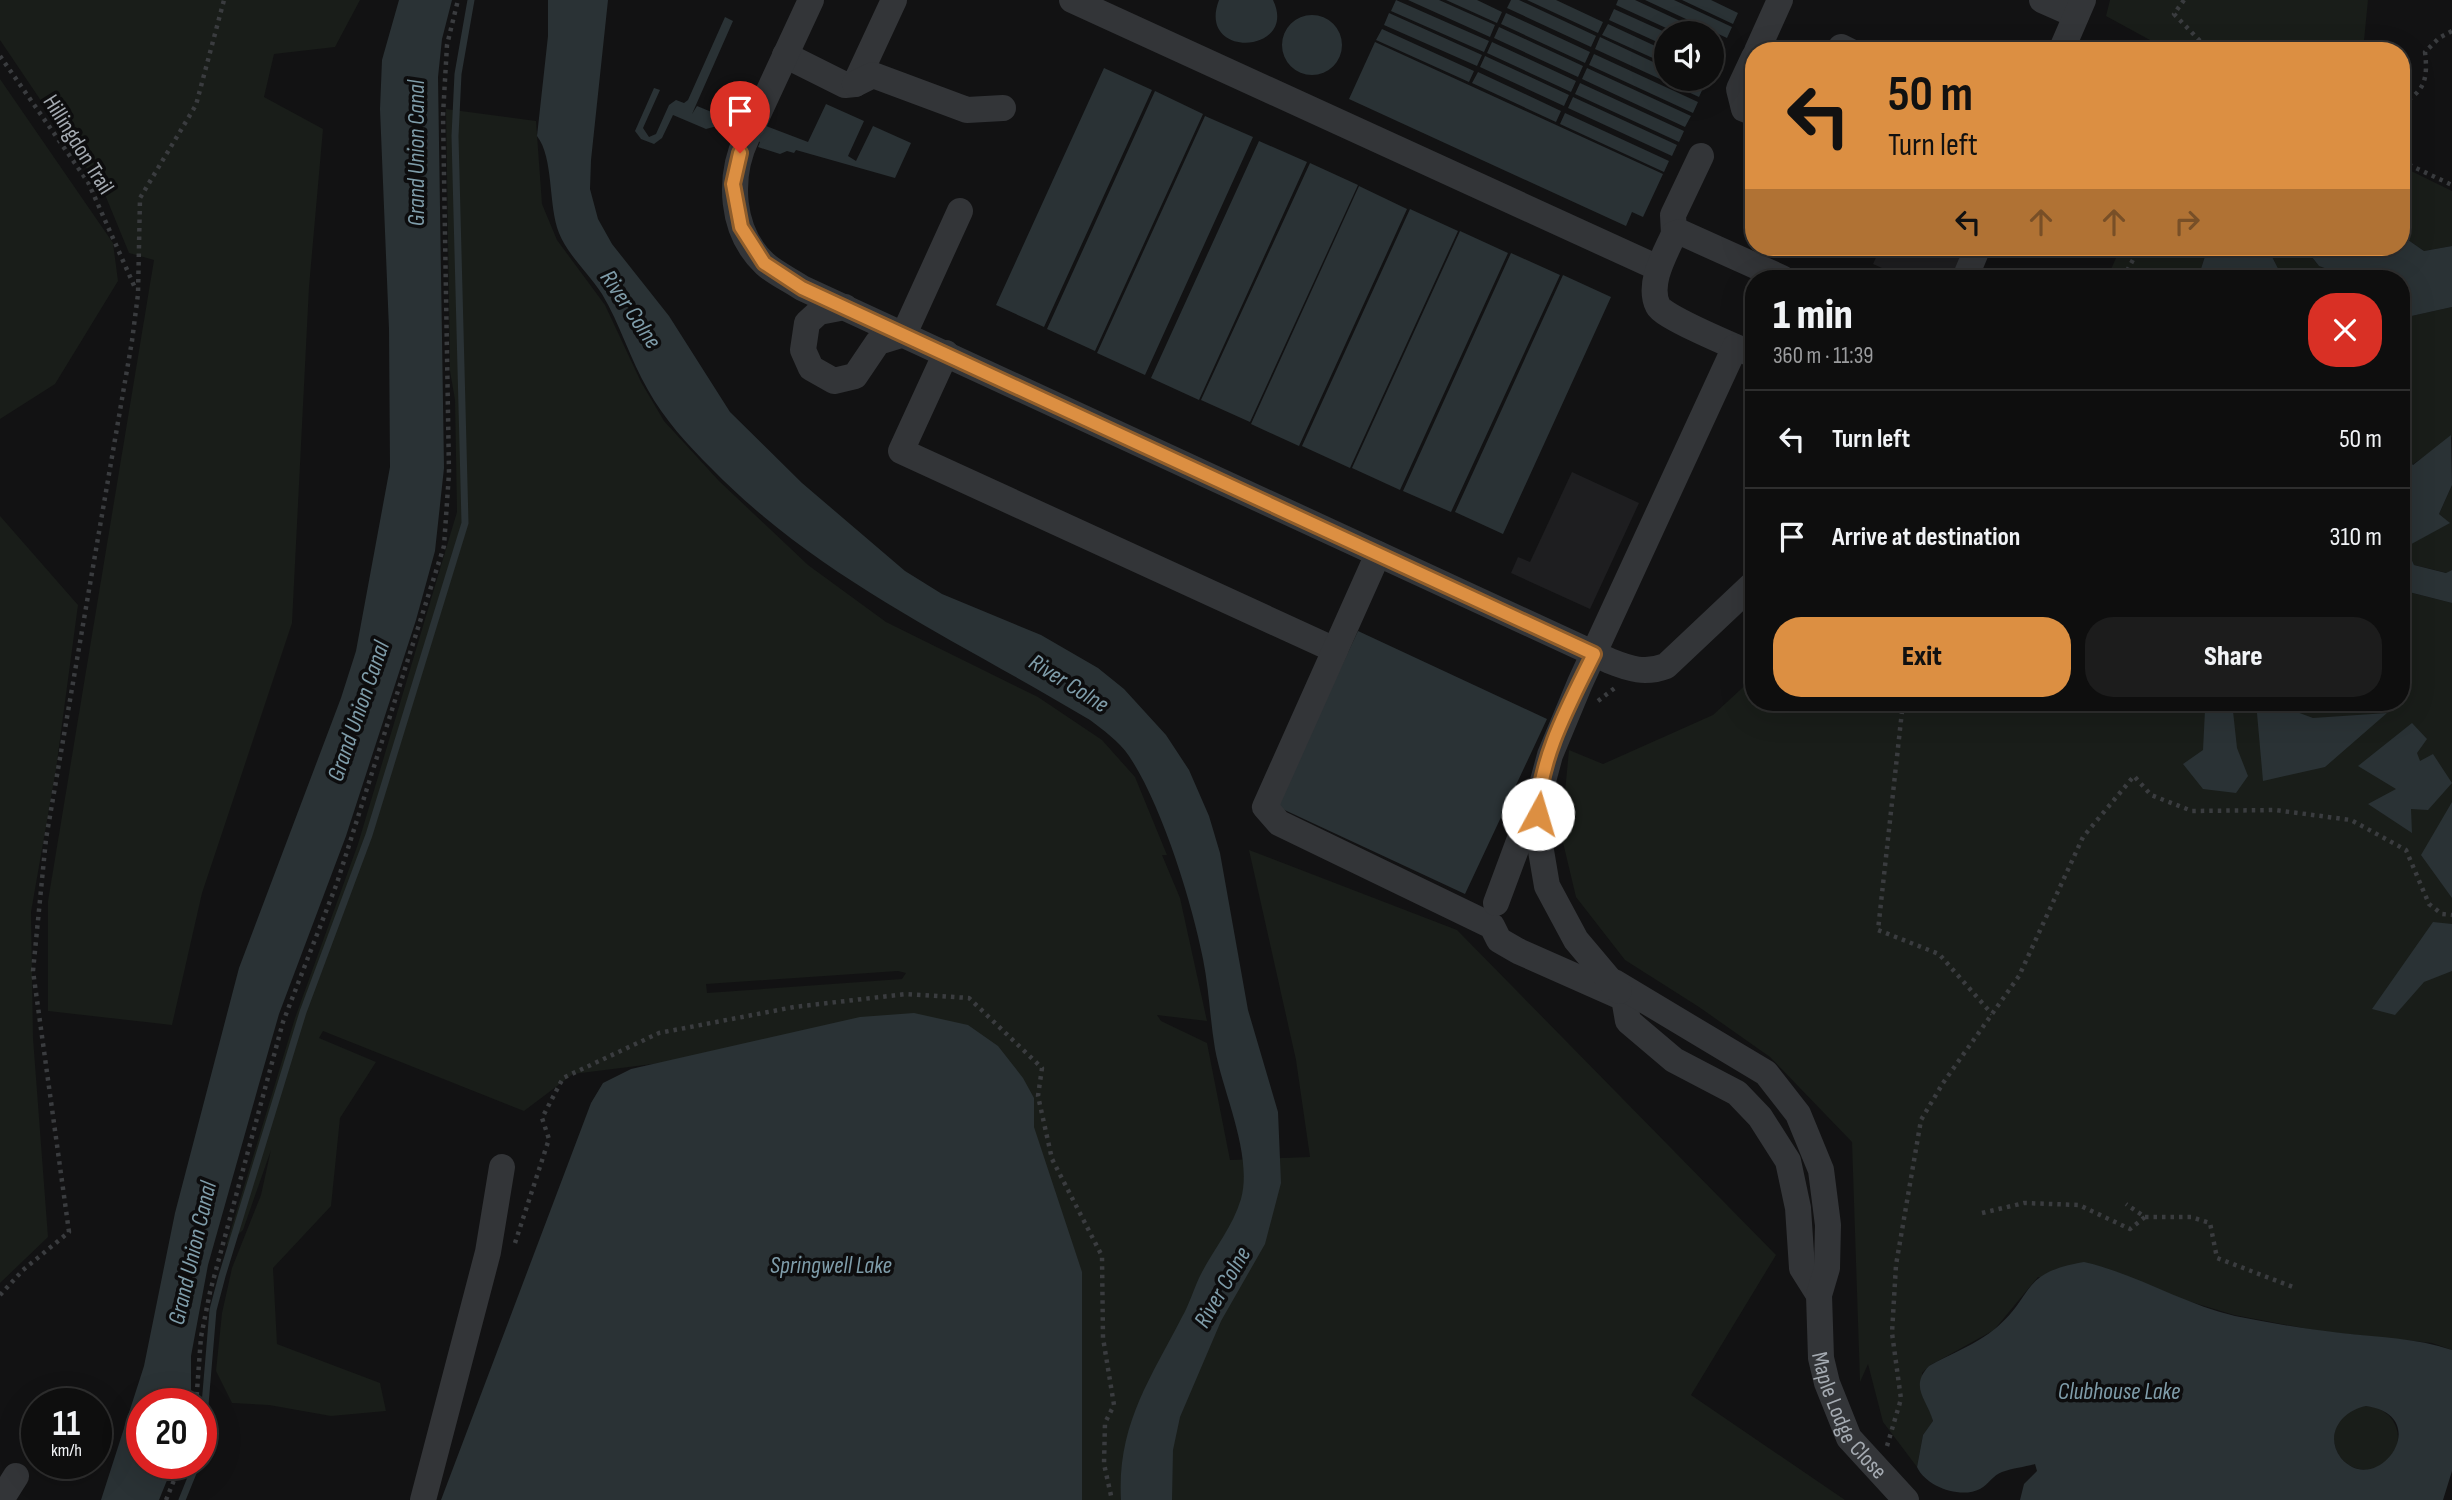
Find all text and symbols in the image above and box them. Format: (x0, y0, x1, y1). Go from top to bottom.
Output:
map controls (1654, 21, 1724, 91)
button: sound (1654, 21, 1724, 91)
text: 50 m (1888, 66, 1973, 125)
icon: left (1773, 70, 1864, 161)
water label: Grand Union Canal (402, 79, 431, 226)
pin (710, 81, 770, 153)
street label: Hillingdon Trail (37, 90, 120, 199)
icon: arrive (721, 92, 759, 130)
text: Turn left (1888, 126, 1978, 165)
icon: left (1949, 203, 1987, 241)
icon: ahead (2022, 203, 2060, 241)
icon: ahead (2095, 203, 2133, 241)
icon: right (2168, 203, 2206, 241)
water label: River Colne (594, 264, 667, 354)
text: 1 min (1773, 290, 1853, 341)
button: close (2308, 293, 2382, 367)
text: 360 m · 11:39 (1773, 342, 1874, 370)
icon: left (1773, 420, 1811, 458)
text: Turn left (1832, 424, 1910, 455)
text: 50 m (2339, 424, 2382, 455)
icon: arrive (1773, 518, 1811, 556)
text: Arrive at destination (1832, 522, 2020, 553)
text: 310 m (2330, 522, 2382, 553)
button: Exit (1773, 617, 2071, 697)
button: Share (2085, 617, 2382, 697)
water label: Grand Union Canal (321, 637, 396, 785)
water label: River Colne (1023, 648, 1114, 719)
position arrow (1501, 777, 1575, 851)
water label: Grand Union Canal (162, 1178, 223, 1328)
water label: River Colne (1188, 1242, 1257, 1333)
water label: Springwell Lake (770, 1251, 892, 1280)
street label: Maple Lodge Close (1805, 1349, 1893, 1485)
water label: Clubhouse Lake (2058, 1377, 2180, 1406)
speed limit sign: 20 (126, 1388, 217, 1479)
text: 11 (53, 1403, 80, 1446)
text: km/h (51, 1440, 82, 1461)

